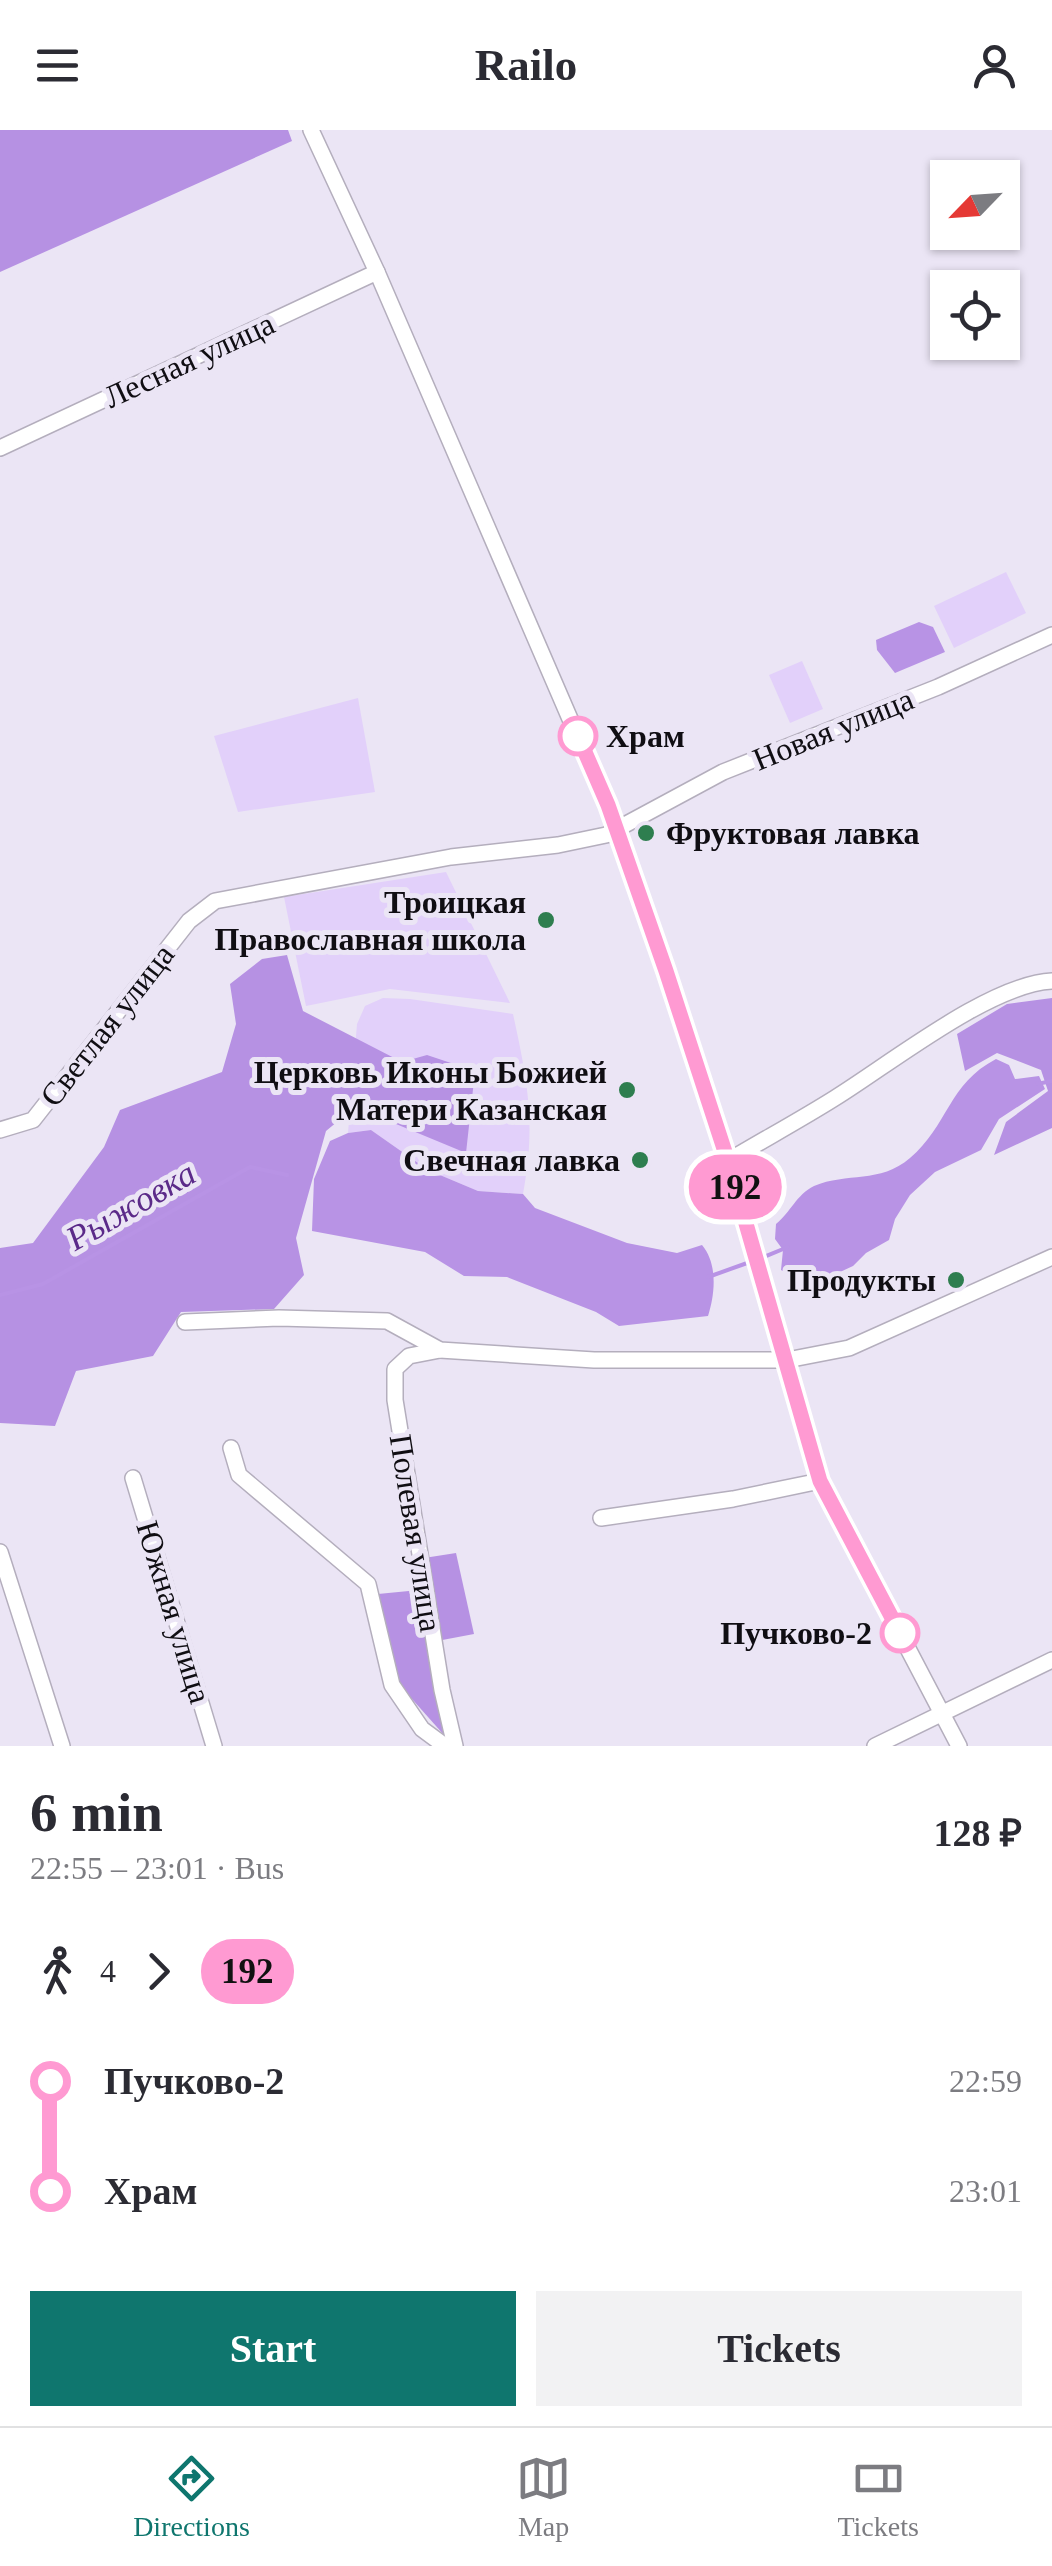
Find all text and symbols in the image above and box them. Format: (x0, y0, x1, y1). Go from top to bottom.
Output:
icon: menu (30, 38, 85, 93)
icon: person (967, 38, 1022, 93)
text: Railo (475, 40, 577, 90)
north arrow (930, 160, 1020, 250)
map controls (930, 160, 1020, 360)
button: locate (930, 270, 1020, 360)
street label: Лесная улица (98, 305, 280, 415)
street label: Новая улица (748, 681, 918, 777)
marker: Храм (559, 717, 597, 755)
place label: Храм (606, 718, 685, 754)
place label: Фруктовая лавка (666, 815, 920, 851)
marker: Фруктовая лавка (635, 822, 657, 844)
place label: Троицкая Православная школа (215, 884, 526, 957)
marker: Троицкая Православная школа (535, 909, 557, 931)
street label: Светлая улица (33, 937, 181, 1113)
place label: Церковь Иконы Божией Матери Казанская (254, 1054, 607, 1127)
marker: Церковь Иконы Божией Матери Казанская (616, 1079, 638, 1101)
place label: Свечная лавка (403, 1142, 620, 1178)
marker: Свечная лавка (629, 1149, 651, 1171)
water label: Рыжовка (59, 1153, 202, 1259)
line badge: 192 (678, 1154, 792, 1220)
text: 192 (709, 1168, 761, 1207)
place label: Продукты (787, 1262, 936, 1298)
marker: Продукты (945, 1269, 967, 1291)
street label: Полевая улица (383, 1432, 449, 1634)
street label: Южная улица (129, 1517, 219, 1707)
marker: Пучково-2 (881, 1614, 919, 1652)
place label: Пучково-2 (720, 1615, 872, 1651)
text: 6 min (30, 1782, 163, 1843)
text: 128 ₽ (933, 1812, 1022, 1854)
text: 22:55 – 23:01 · Bus (30, 1850, 284, 1886)
icon: walk (30, 1944, 85, 1999)
icon: forward (131, 1944, 186, 1999)
text: 192 (221, 1952, 274, 1991)
text: 4 (100, 1953, 116, 1989)
text: Пучково-2 (104, 2060, 284, 2102)
text: 22:59 (949, 2063, 1022, 2099)
text: Храм (104, 2170, 197, 2212)
text: 23:01 (949, 2173, 1022, 2209)
button: Start (30, 2291, 516, 2406)
button: Tickets (536, 2291, 1022, 2406)
tab: Directions (133, 2451, 250, 2543)
tab: Map (516, 2451, 571, 2543)
tab: Tickets (837, 2451, 919, 2543)

